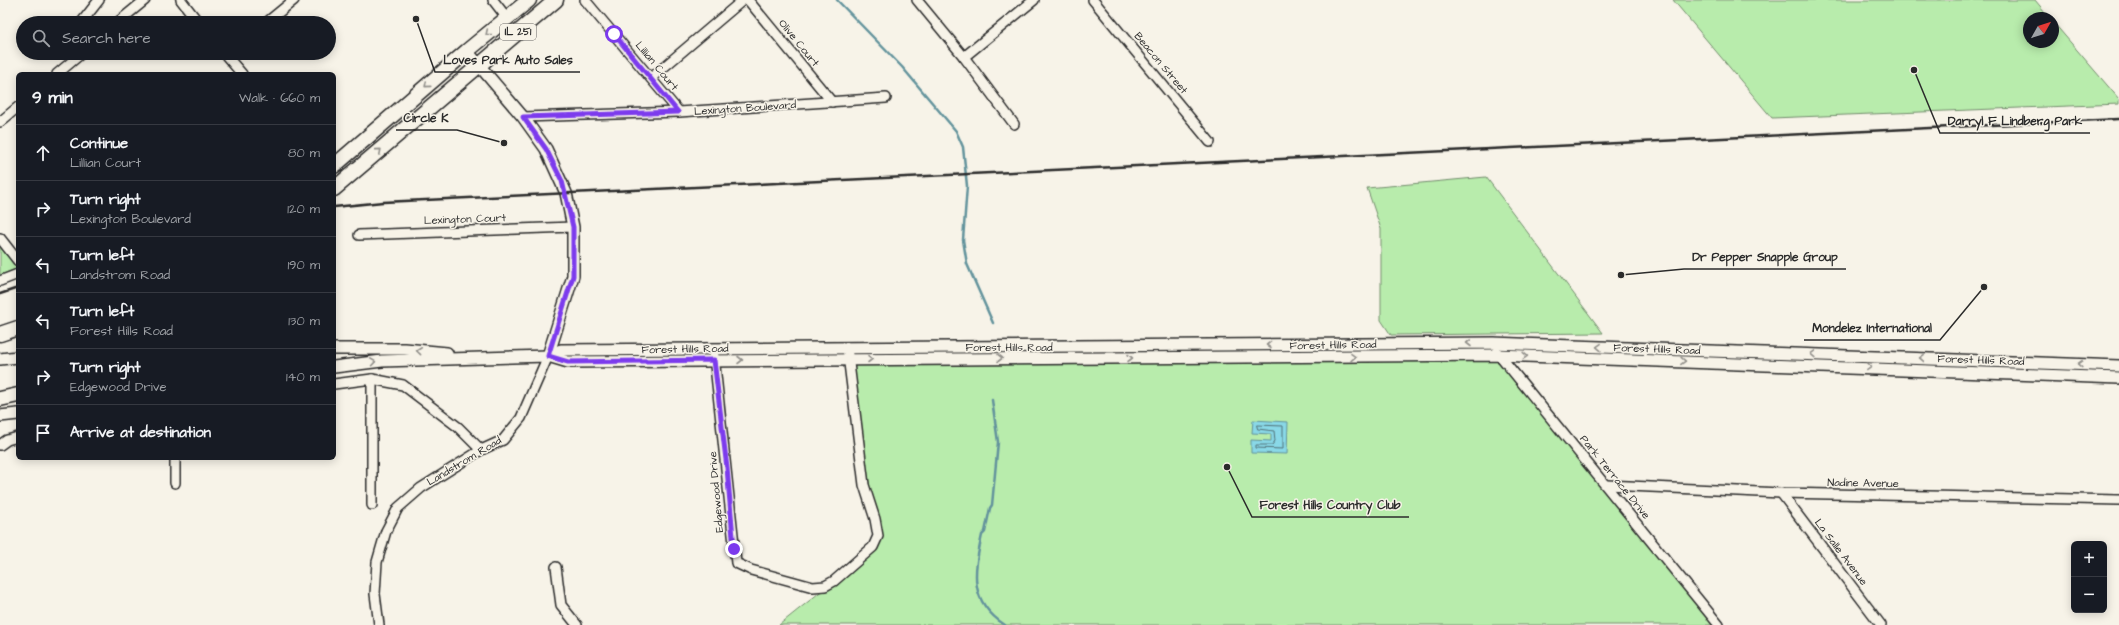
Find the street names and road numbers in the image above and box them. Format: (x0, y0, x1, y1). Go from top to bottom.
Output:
street label: Olive Court (775, 16, 823, 70)
road number: IL 251 (500, 24, 536, 40)
street label: Beacon Street (1131, 29, 1192, 97)
street label: Lillian Court (632, 38, 682, 94)
street label: Lexington Boulevard (693, 97, 797, 120)
street label: Lexington Court (424, 210, 507, 229)
street label: Forest Hills Road (1289, 337, 1377, 353)
street label: Forest Hills Road (965, 340, 1053, 355)
street label: Forest Hills Road (1613, 340, 1701, 358)
street label: Forest Hills Road (641, 341, 729, 357)
street label: Forest Hills Road (1937, 351, 2025, 369)
street label: Park Terrace Drive (1576, 432, 1654, 522)
street label: Landstrom Road (424, 433, 505, 489)
street label: Edgewood Drive (705, 451, 728, 533)
street label: Nadine Avenue (1827, 475, 1899, 491)
street label: La Salle Avenue (1811, 516, 1871, 588)

